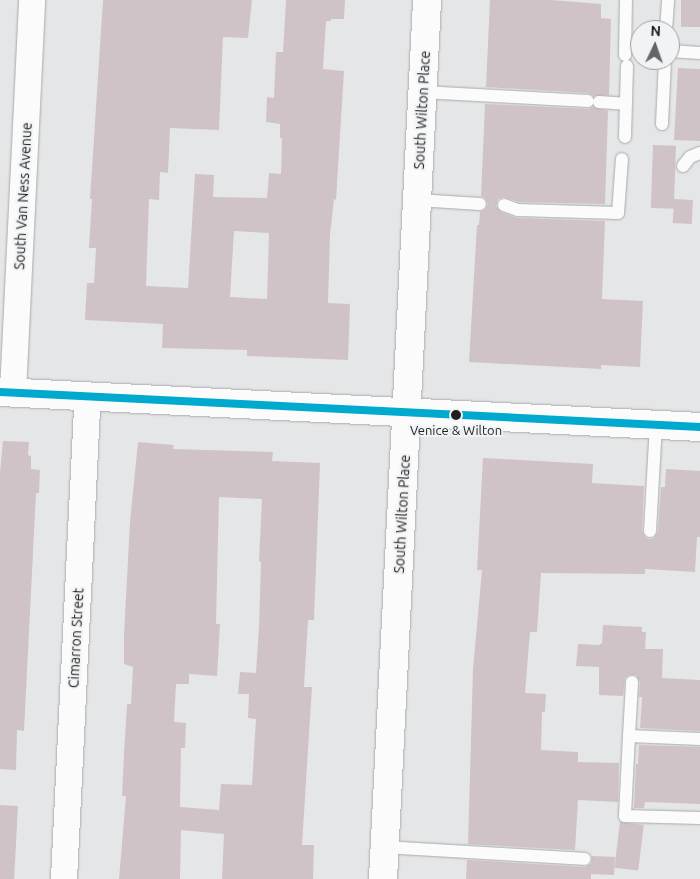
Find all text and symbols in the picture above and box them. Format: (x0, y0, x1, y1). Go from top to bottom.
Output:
north arrow (630, 20, 680, 70)
text: N (650, 23, 661, 39)
street label: South Wilton Place (411, 50, 433, 170)
street label: South Van Ness Avenue (11, 122, 35, 270)
marker: Venice & Wilton (451, 410, 461, 420)
place label: Venice & Wilton (410, 422, 502, 438)
street label: South Wilton Place (391, 454, 413, 574)
street label: Cimarron Street (65, 587, 87, 689)

